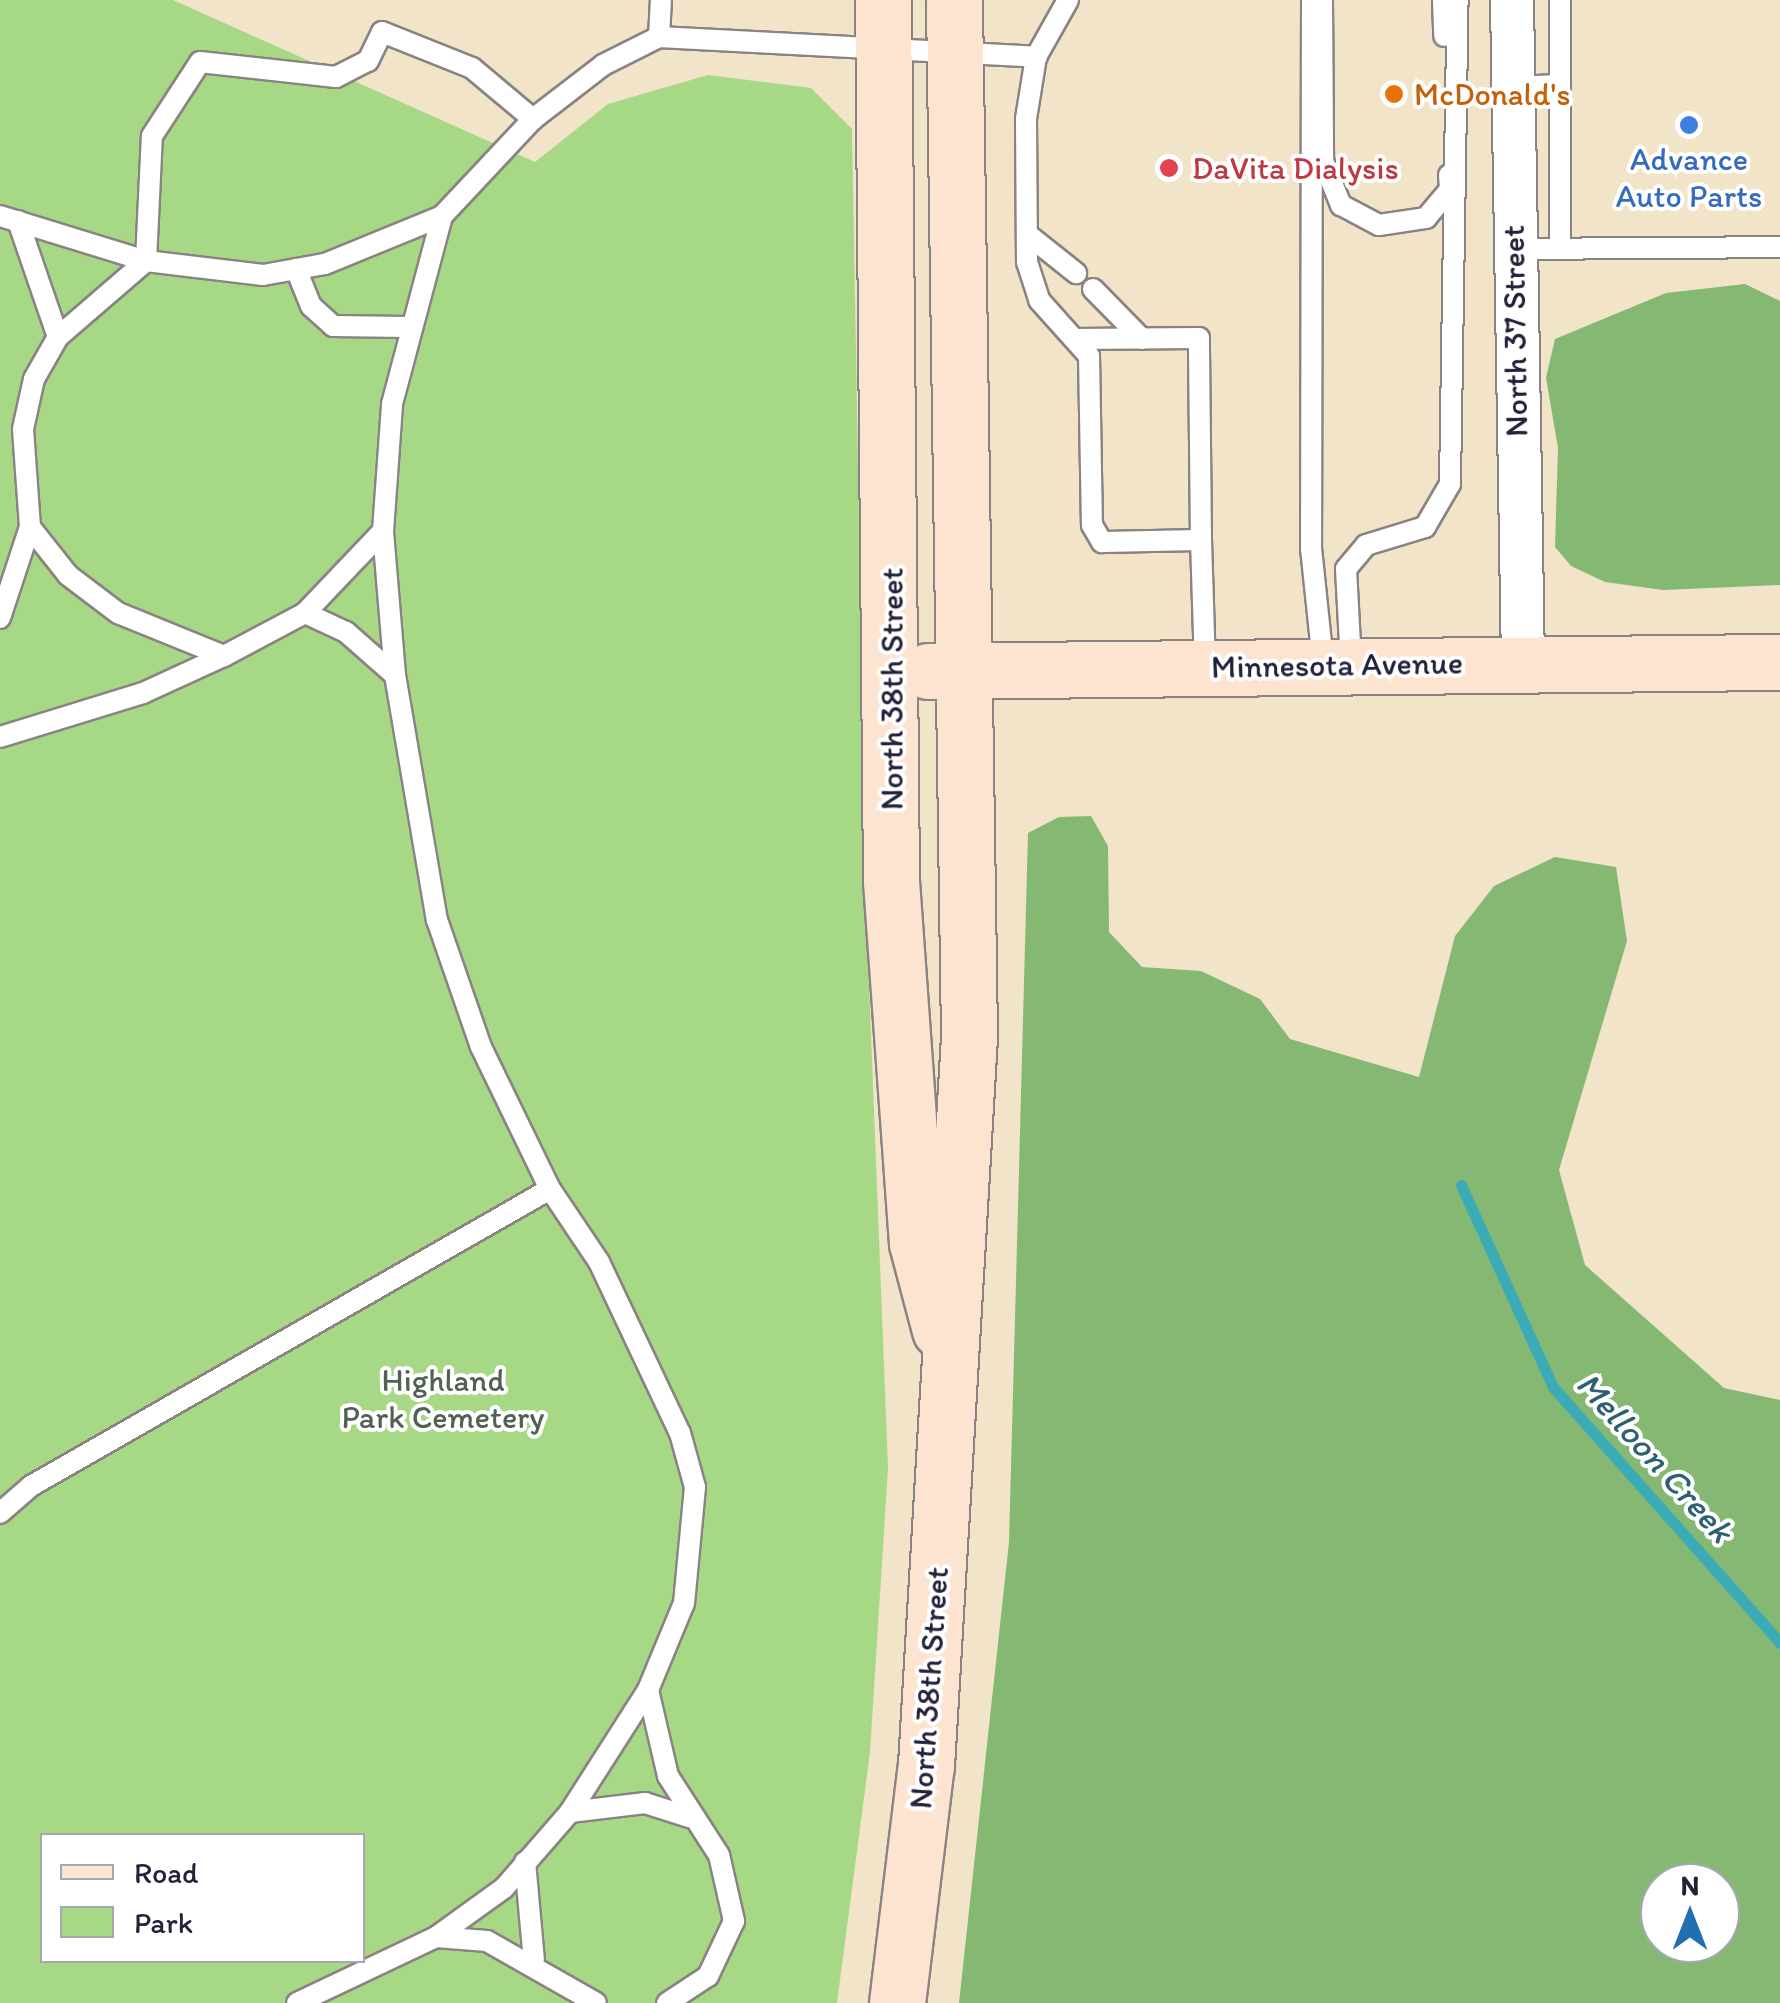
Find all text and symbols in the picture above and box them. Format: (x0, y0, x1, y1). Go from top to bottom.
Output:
place label: McDonald's (1414, 75, 1571, 113)
marker: McDonald's (1383, 83, 1405, 105)
marker: Advance Auto Parts (1678, 114, 1700, 136)
place label: Advance Auto Parts (1616, 141, 1762, 216)
place label: DaVita Dialysis (1192, 149, 1399, 187)
marker: DaVita Dialysis (1156, 155, 1182, 181)
street label: North 37 Street (1494, 225, 1536, 437)
street label: North 38th Street (873, 568, 911, 810)
street label: Minnesota Avenue (1212, 644, 1462, 686)
park label: Highland Park Cemetery (341, 1362, 545, 1437)
water label: Melloon Creek (1568, 1363, 1742, 1551)
street label: North 38th Street (901, 1566, 957, 1810)
legend (40, 1833, 365, 1963)
text: Road (134, 1854, 199, 1891)
north arrow (1640, 1863, 1740, 1963)
text: N (1681, 1868, 1699, 1902)
text: Park (134, 1904, 193, 1941)

